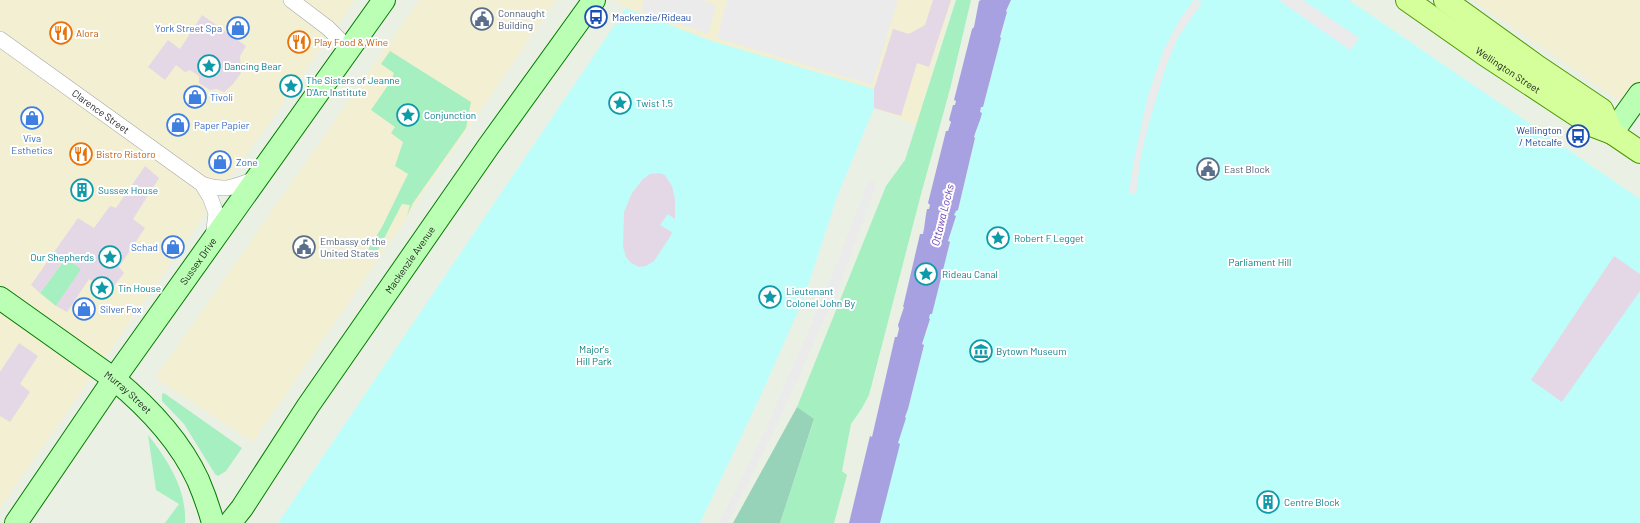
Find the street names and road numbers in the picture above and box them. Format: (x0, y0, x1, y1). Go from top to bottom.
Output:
street label: Wellington Street (1473, 44, 1543, 96)
street label: Clarence Street (70, 87, 132, 136)
street label: Mackenzie Avenue (382, 224, 437, 296)
street label: Sussex Drive (177, 235, 219, 287)
street label: Murray Street (102, 368, 154, 416)

